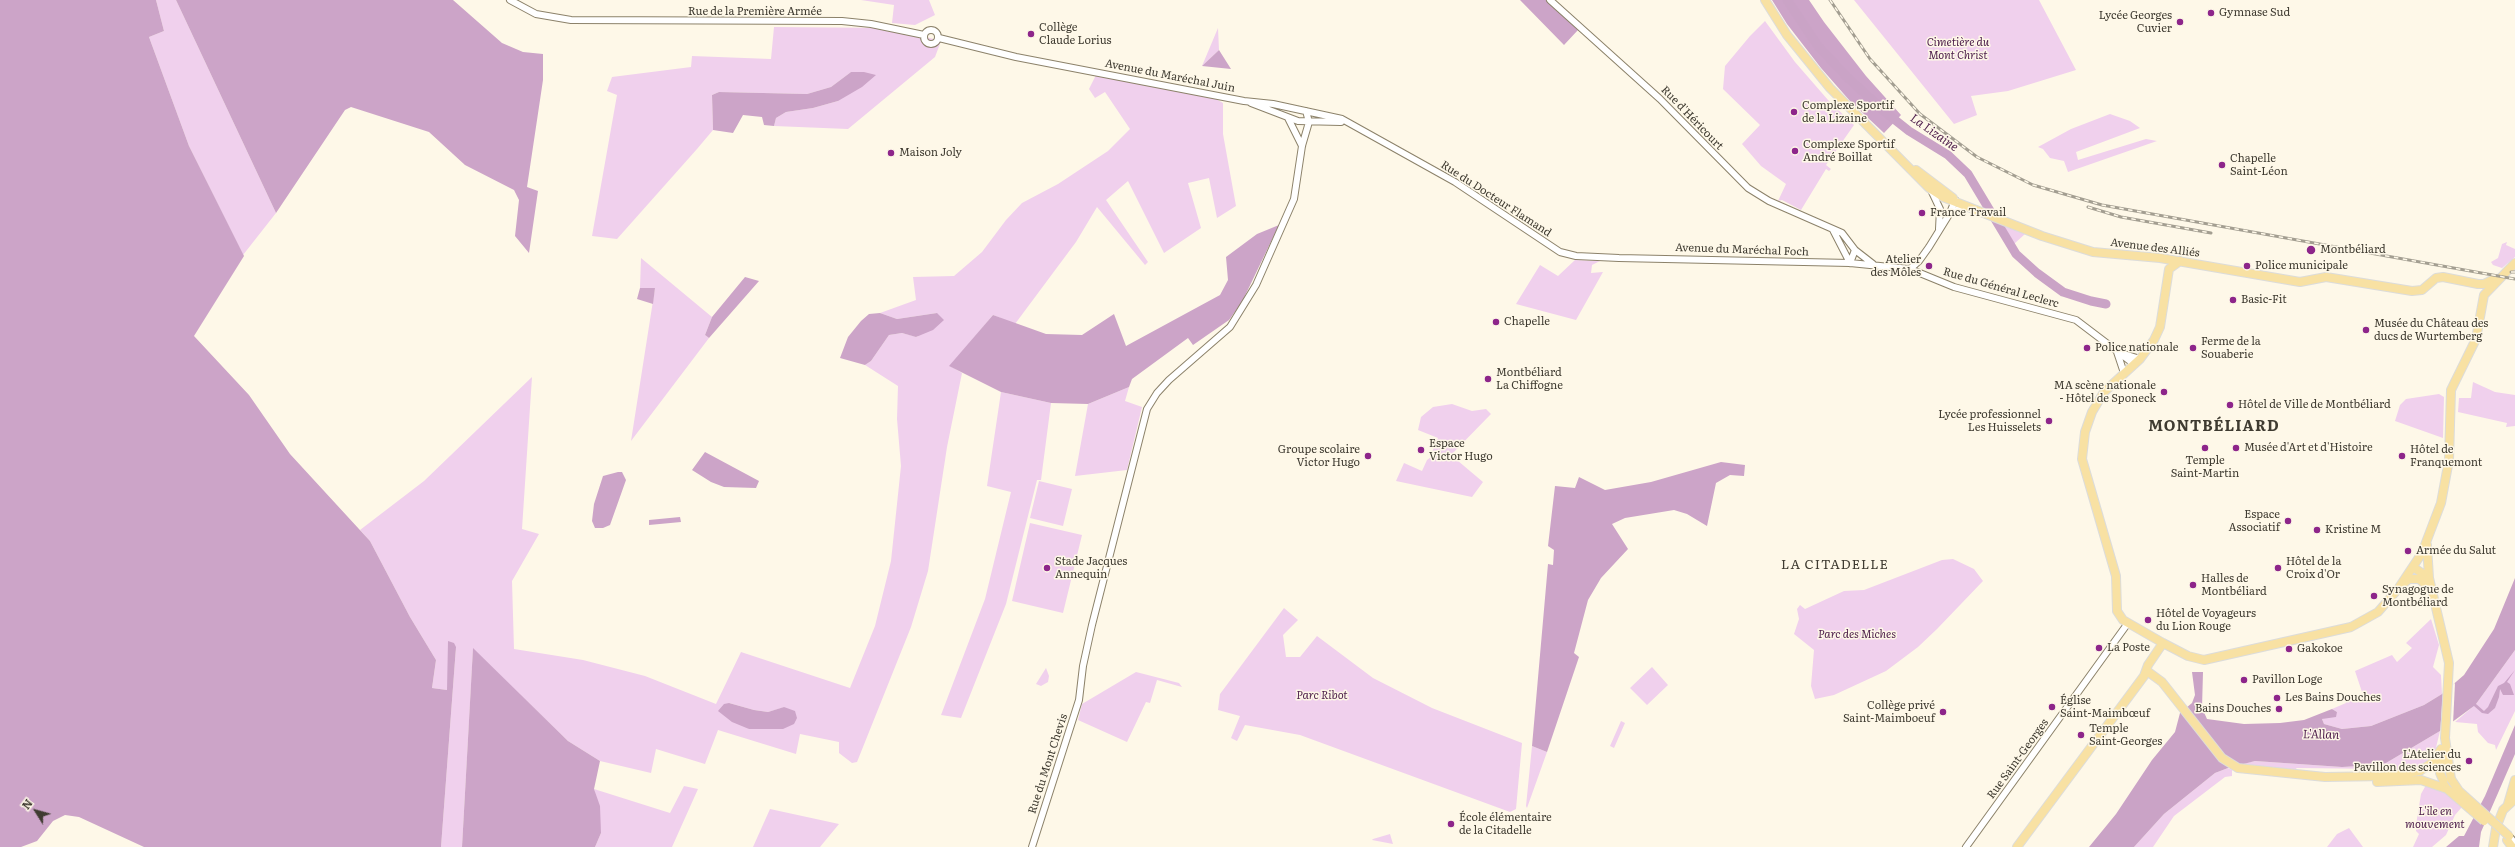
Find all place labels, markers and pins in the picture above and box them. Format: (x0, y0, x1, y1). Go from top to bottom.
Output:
place label: Gymnase Sud (2219, 6, 2290, 20)
marker: Gymnase Sud (2206, 8, 2216, 18)
place label: Lycée Georges Cuvier (2099, 9, 2172, 35)
marker: Lycée Georges Cuvier (2175, 17, 2185, 27)
place label: Collège Claude Lorius (1039, 21, 1112, 47)
marker: Collège Claude Lorius (1026, 29, 1036, 39)
place label: Complexe Sportif de la Lizaine (1802, 99, 1894, 125)
marker: Complexe Sportif de la Lizaine (1789, 107, 1799, 117)
place label: Complexe Sportif André Boillat (1803, 138, 1895, 164)
place label: Maison Joly (899, 146, 962, 160)
marker: Complexe Sportif André Boillat (1790, 146, 1800, 156)
marker: Maison Joly (886, 148, 896, 158)
place label: Chapelle Saint-Léon (2230, 152, 2288, 178)
marker: Chapelle Saint-Léon (2217, 160, 2227, 170)
place label: France Travail (1930, 206, 2006, 220)
marker: France Travail (1917, 208, 1927, 218)
place label: Montbéliard (2320, 243, 2386, 257)
marker: Montbéliard (2305, 244, 2317, 256)
place label: Atelier des Môles (1870, 253, 1921, 279)
place label: Police municipale (2255, 259, 2348, 273)
marker: Atelier des Môles (1924, 261, 1934, 271)
marker: Police municipale (2242, 261, 2252, 271)
place label: Basic-Fit (2241, 293, 2287, 307)
marker: Basic-Fit (2228, 295, 2238, 305)
place label: Chapelle (1504, 315, 1550, 329)
marker: Chapelle (1491, 317, 1501, 327)
place label: Musée du Château des ducs de Wurtemberg (2374, 317, 2488, 343)
marker: Musée du Château des ducs de Wurtemberg (2361, 325, 2371, 335)
place label: Ferme de la Souaberie (2201, 335, 2261, 361)
place label: Police nationale (2095, 341, 2178, 355)
marker: Police nationale (2082, 343, 2092, 353)
marker: Ferme de la Souaberie (2188, 343, 2198, 353)
place label: Montbéliard La Chiffogne (1496, 366, 1563, 392)
marker: Montbéliard La Chiffogne (1483, 374, 1493, 384)
place label: MA scène nationale - Hôtel de Sponeck (2054, 379, 2156, 405)
marker: MA scène nationale - Hôtel de Sponeck (2159, 387, 2169, 397)
place label: Hôtel de Ville de Montbéliard (2238, 398, 2391, 412)
marker: Hôtel de Ville de Montbéliard (2225, 400, 2235, 410)
place label: Lycée professionnel Les Huisselets (1938, 408, 2041, 434)
marker: Lycée professionnel Les Huisselets (2044, 416, 2054, 426)
place label: Espace Victor Hugo (1429, 437, 1493, 463)
place label: Musée d'Art et d'Histoire (2244, 441, 2373, 455)
place label: Groupe scolaire Victor Hugo (1278, 443, 1360, 469)
marker: Temple Saint-Martin (2200, 443, 2210, 453)
marker: Musée d'Art et d'Histoire (2231, 443, 2241, 453)
place label: Hôtel de Franquemont (2410, 443, 2482, 469)
marker: Espace Victor Hugo (1416, 445, 1426, 455)
marker: Groupe scolaire Victor Hugo (1363, 451, 1373, 461)
marker: Hôtel de Franquemont (2397, 451, 2407, 461)
place label: Temple Saint-Martin (2171, 454, 2239, 480)
place label: Espace Associatif (2228, 508, 2280, 534)
marker: Espace Associatif (2283, 516, 2293, 526)
place label: Kristine M (2325, 523, 2381, 537)
marker: Kristine M (2312, 525, 2322, 535)
place label: Armée du Salut (2416, 544, 2496, 558)
marker: Armée du Salut (2403, 546, 2413, 556)
place label: Stade Jacques Annequin (1055, 555, 1127, 581)
place label: Hôtel de la Croix d'Or (2286, 555, 2341, 581)
marker: Stade Jacques Annequin (1042, 563, 1052, 573)
marker: Hôtel de la Croix d'Or (2273, 563, 2283, 573)
place label: Halles de Montbéliard (2201, 572, 2267, 598)
marker: Halles de Montbéliard (2188, 580, 2198, 590)
place label: Synagogue de Montbéliard (2382, 583, 2454, 609)
marker: Synagogue de Montbéliard (2369, 591, 2379, 601)
place label: Hôtel de Voyageurs du Lion Rouge (2156, 607, 2256, 633)
marker: Hôtel de Voyageurs du Lion Rouge (2143, 615, 2153, 625)
place label: La Poste (2107, 641, 2150, 655)
place label: Gakokoe (2297, 642, 2343, 656)
marker: La Poste (2094, 643, 2104, 653)
marker: Gakokoe (2284, 644, 2294, 654)
place label: Pavillon Loge (2252, 673, 2322, 687)
marker: Pavillon Loge (2239, 675, 2249, 685)
place label: Les Bains Douches (2285, 691, 2381, 705)
marker: Les Bains Douches (2272, 693, 2282, 703)
place label: Église Saint-Maimbœuf (2060, 694, 2150, 720)
place label: Collège privé Saint-Maimboeuf (1843, 699, 1935, 725)
marker: Église Saint-Maimbœuf (2047, 702, 2057, 712)
place label: Bains Douches (2195, 702, 2271, 716)
marker: Bains Douches (2274, 704, 2284, 714)
marker: Collège privé Saint-Maimboeuf (1938, 707, 1948, 717)
place label: Temple Saint-Georges (2089, 722, 2162, 748)
marker: Temple Saint-Georges (2076, 730, 2086, 740)
place label: L'Atelier du Pavillon des sciences (2353, 748, 2461, 774)
marker: L'Atelier du Pavillon des sciences (2464, 756, 2474, 766)
place label: École élémentaire de la Citadelle (1459, 811, 1552, 837)
marker: École élémentaire de la Citadelle (1446, 819, 1456, 829)

